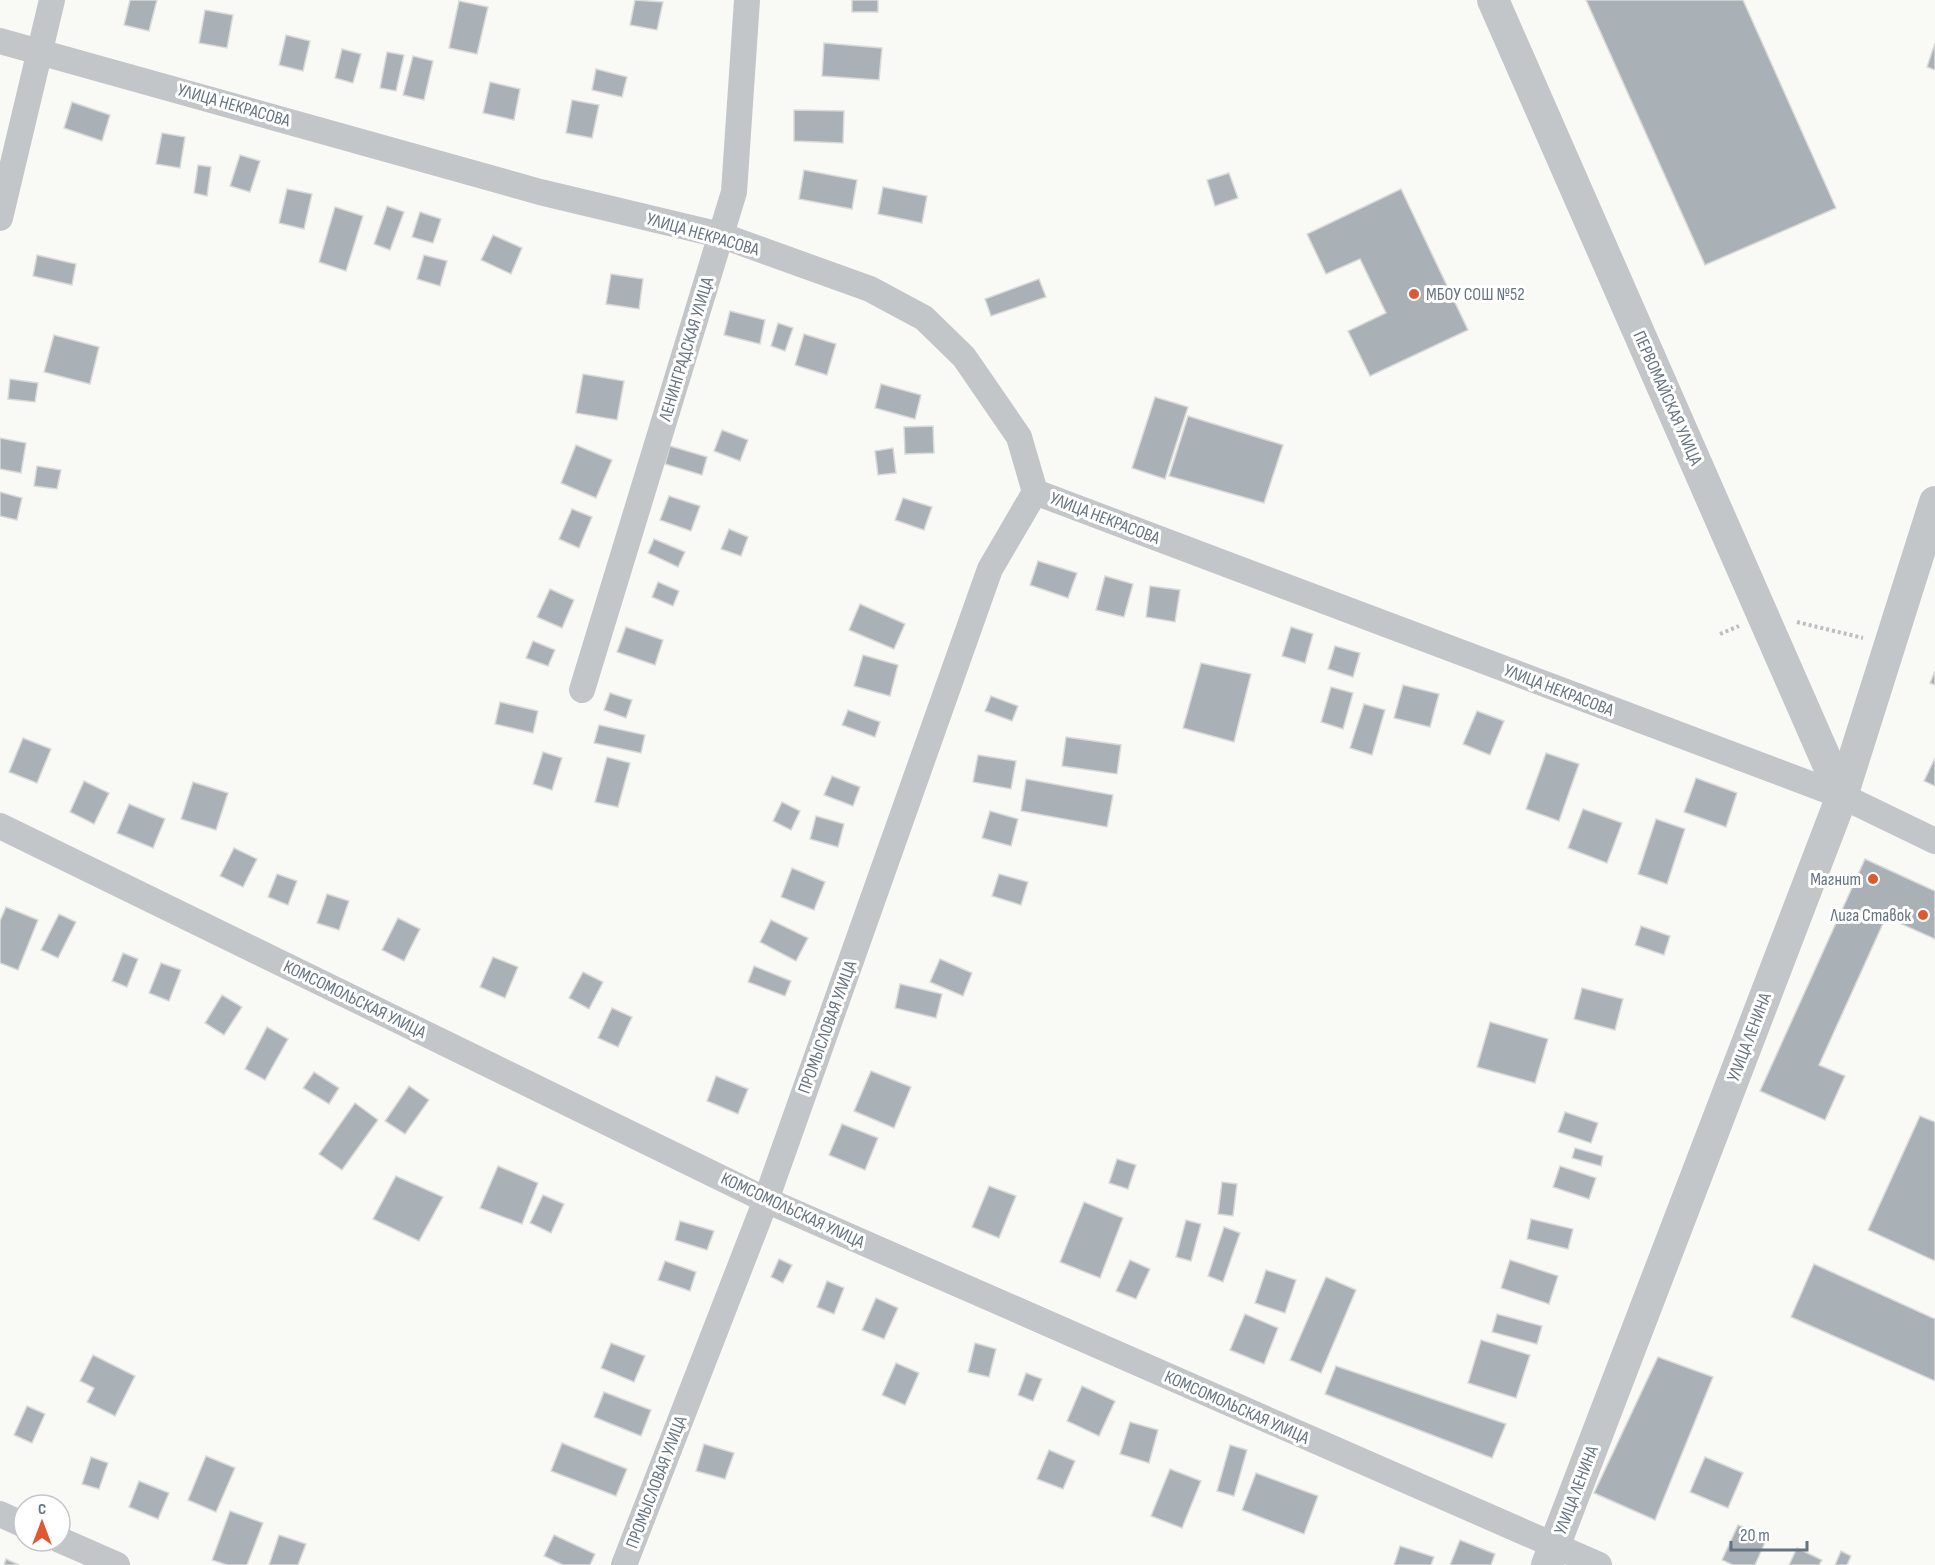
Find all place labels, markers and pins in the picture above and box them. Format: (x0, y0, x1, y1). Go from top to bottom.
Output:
place label: МБОУ СОШ №52 (1426, 284, 1525, 305)
marker: МБОУ СОШ №52 (1407, 287, 1421, 301)
place label: Магнит (1810, 869, 1861, 890)
marker: Магнит (1866, 872, 1880, 886)
place label: Лига Ставок (1830, 905, 1911, 926)
marker: Лига Ставок (1916, 908, 1930, 922)

